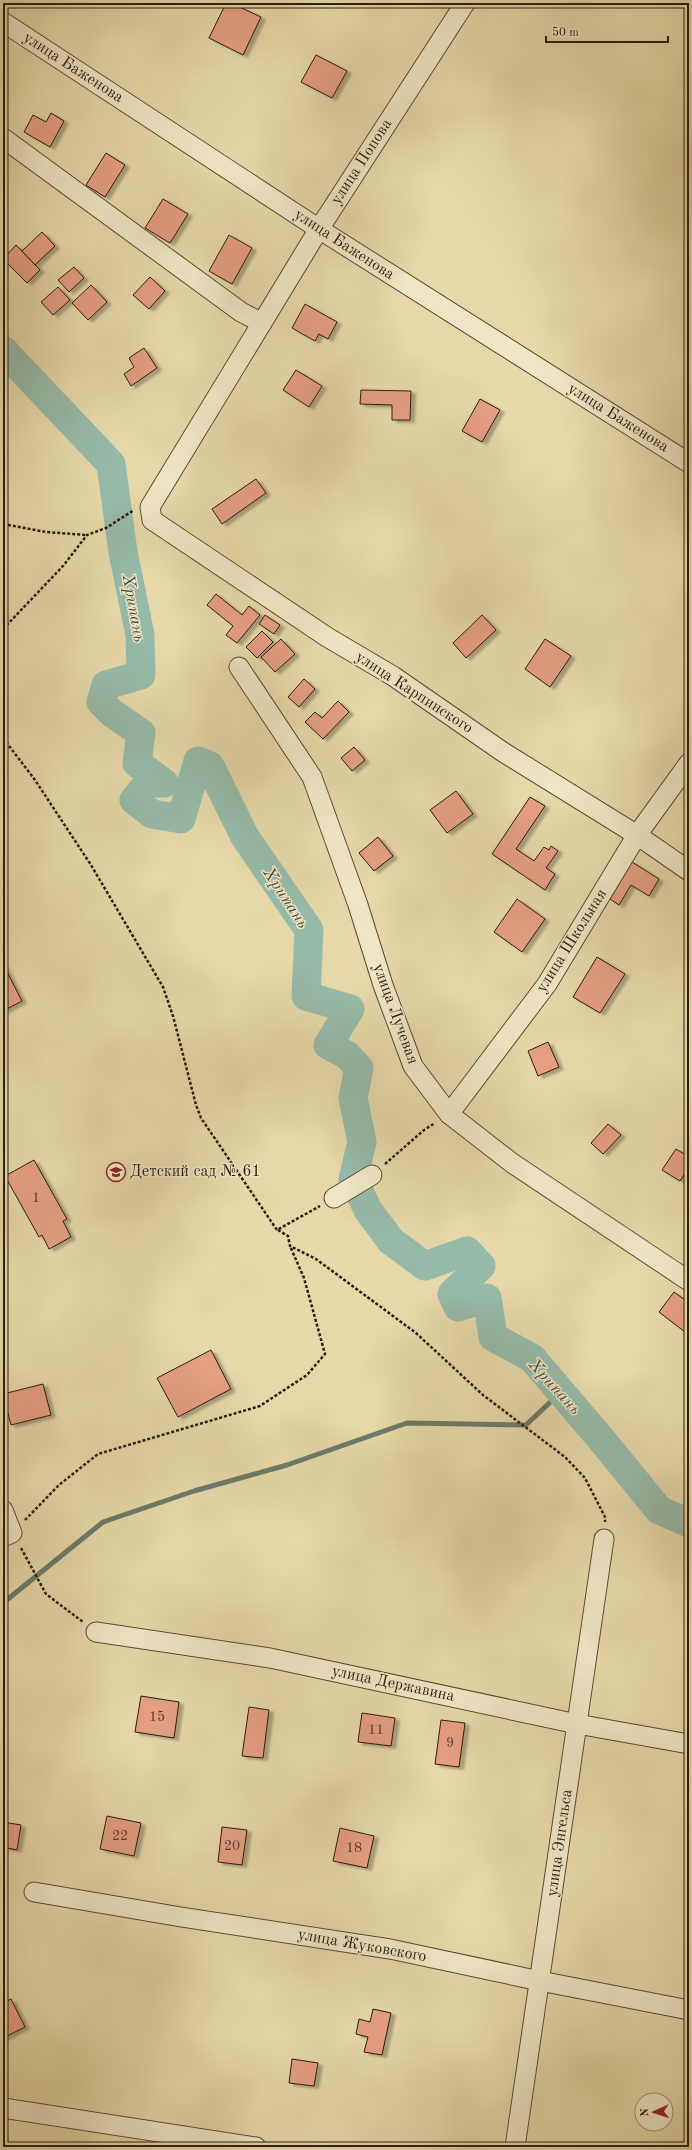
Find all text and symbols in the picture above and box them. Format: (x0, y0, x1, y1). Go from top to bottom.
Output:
scale bar (546, 18, 668, 44)
text: 50 m (552, 26, 579, 39)
street label: улица Баженова (20, 30, 126, 106)
street label: улица Попова (329, 116, 396, 208)
street label: улица Баженова (291, 207, 397, 283)
street label: улица Баженова (565, 381, 671, 456)
water label: Хрипань (119, 572, 147, 644)
street label: улица Карпинского (352, 649, 476, 737)
water label: Хрипань (259, 864, 311, 932)
street label: улица Школьная (534, 886, 610, 996)
street label: улица Лучевая (369, 962, 421, 1066)
school or university icon: Детский сад № 61 (105, 1161, 127, 1183)
place label: Детский сад № 61 (130, 1164, 261, 1180)
house number: 1 (32, 1191, 40, 1205)
water label: Хрипань (524, 1356, 584, 1418)
street label: улица Державина (330, 1663, 456, 1705)
house number: 15 (149, 1710, 165, 1724)
house number: 11 (368, 1723, 384, 1737)
house number: 9 (446, 1736, 454, 1750)
street label: улица Энгельса (545, 1788, 575, 1898)
house number: 22 (112, 1829, 128, 1843)
house number: 20 (224, 1839, 240, 1853)
house number: 18 (346, 1841, 362, 1855)
street label: улица Жуковского (296, 1927, 428, 1965)
north arrow (634, 2092, 674, 2132)
text: N (640, 2107, 651, 2117)

